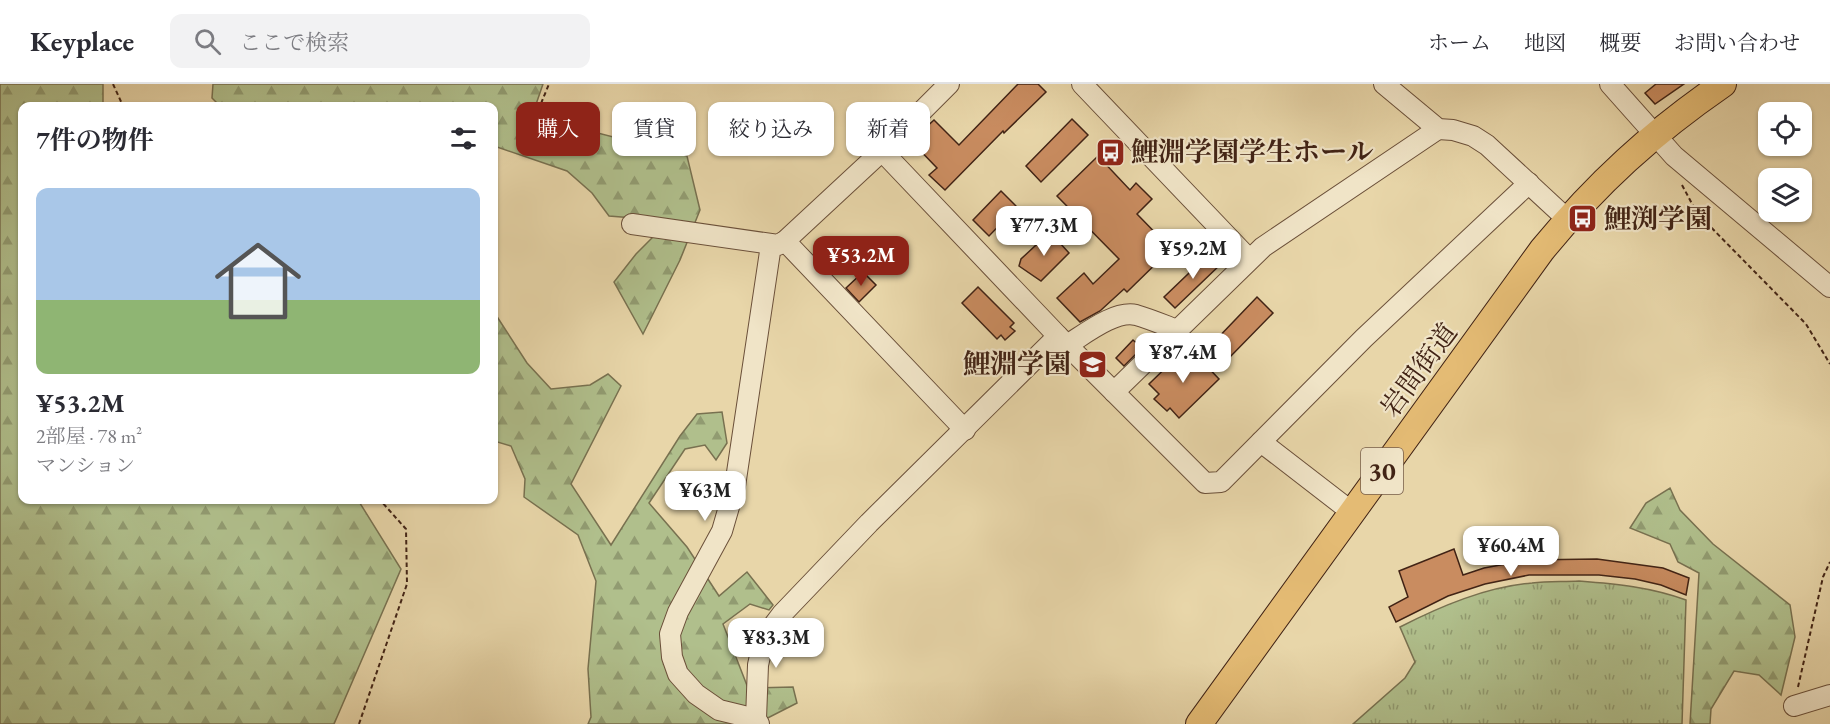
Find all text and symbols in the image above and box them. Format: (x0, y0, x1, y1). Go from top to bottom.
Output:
search box (170, 14, 590, 68)
text: Keyplace (30, 23, 134, 59)
icon: search (191, 25, 224, 58)
text: ここで検索 (239, 28, 349, 57)
text: ホーム (1428, 29, 1491, 56)
text: 地図 (1524, 29, 1566, 56)
text: 概要 (1599, 29, 1641, 56)
text: お問い合わせ (1674, 29, 1800, 56)
chip: 購入 (516, 102, 600, 156)
chip: 賃貸 (612, 102, 696, 156)
chip: 絞り込み (708, 102, 834, 156)
chip: 新着 (846, 102, 930, 156)
map controls (1758, 102, 1812, 222)
button: locate (1758, 102, 1812, 156)
icon: filters (447, 122, 480, 155)
text: 7件の物件 (36, 123, 154, 157)
place label: 鯉淵学園学生ホール (1131, 134, 1373, 169)
bus stop icon: 鯉淵学園学生ホール (1094, 136, 1126, 168)
button: layers (1758, 168, 1812, 222)
place label: 鯉渕学園 (1604, 201, 1712, 236)
bus stop icon: 鯉渕学園 (1567, 203, 1599, 235)
pin: ¥77.3M (995, 206, 1093, 257)
text: ¥77.3M (1010, 212, 1078, 238)
icon: home (204, 227, 312, 335)
pin: ¥59.2M (1144, 229, 1242, 280)
text: ¥59.2M (1159, 235, 1227, 261)
pin: ¥53.2M (812, 236, 910, 287)
text: ¥53.2M (827, 242, 895, 268)
street label: 岩間街道 (1373, 316, 1464, 424)
pin: ¥87.4M (1134, 333, 1232, 384)
text: ¥87.4M (1149, 339, 1217, 365)
place label: 鯉淵学園 (963, 346, 1071, 381)
school or university icon: 鯉淵学園 (1076, 348, 1108, 380)
text: ¥53.2M (36, 386, 125, 420)
text: 2部屋 · 78 m² (36, 423, 142, 449)
road number: 30 (1361, 448, 1403, 494)
text: マンション (36, 452, 135, 478)
pin: ¥63M (669, 471, 741, 522)
text: ¥63M (679, 477, 731, 503)
pin: ¥60.4M (1462, 526, 1560, 577)
text: ¥60.4M (1477, 532, 1545, 558)
pin: ¥83.3M (727, 618, 825, 669)
text: ¥83.3M (742, 624, 810, 650)

